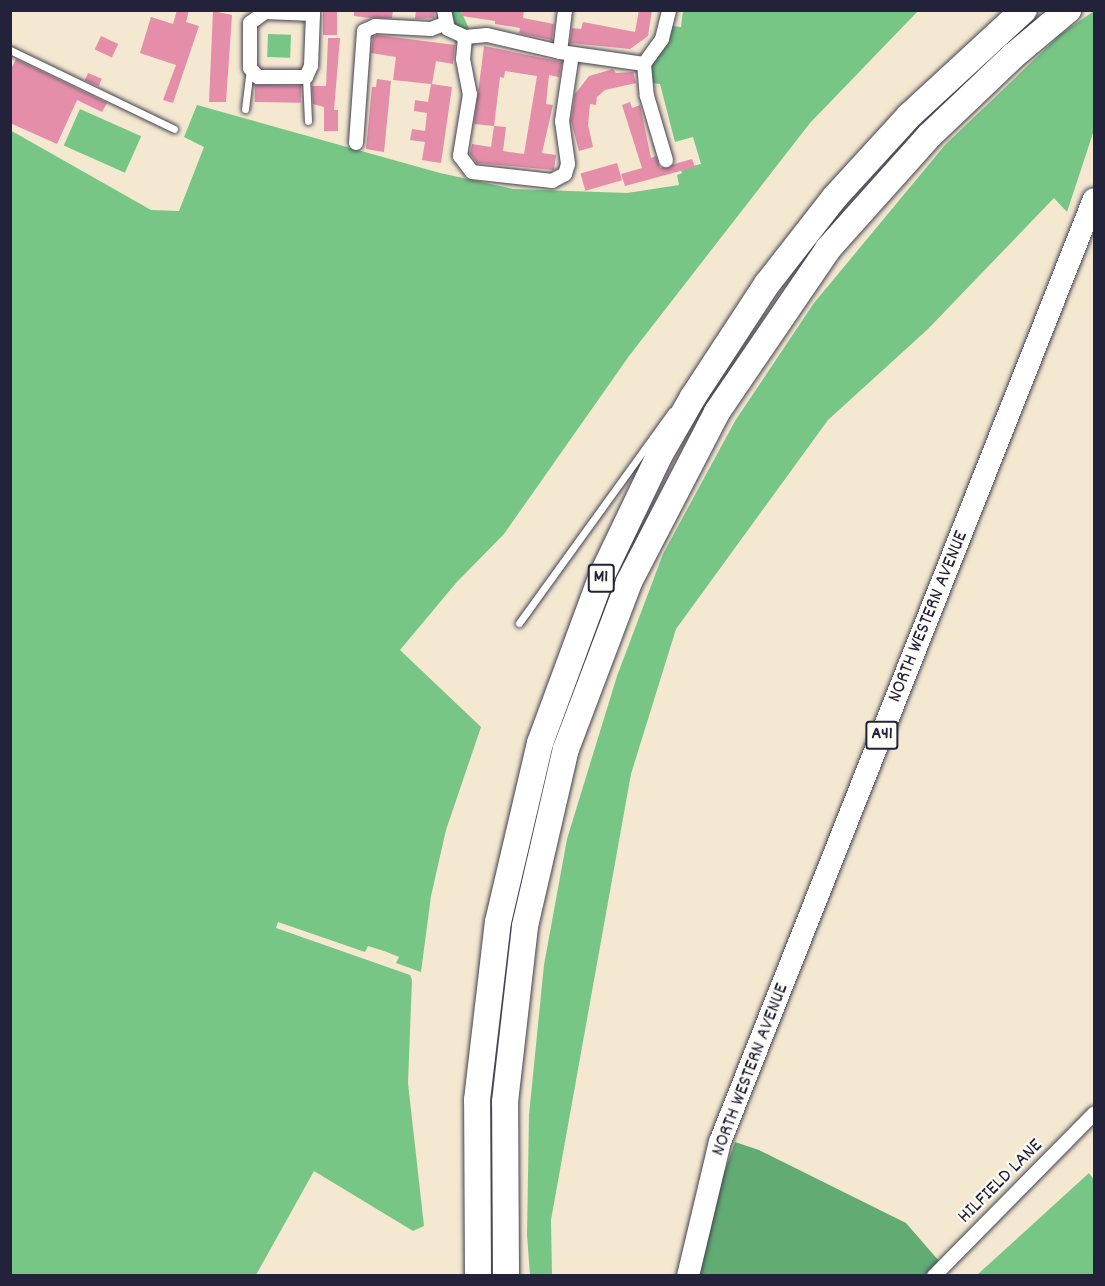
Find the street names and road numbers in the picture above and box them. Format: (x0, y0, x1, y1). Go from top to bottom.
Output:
street label: NORTH WESTERN AVENUE (884, 528, 974, 706)
road number: M1 (588, 563, 614, 593)
road number: A41 (864, 720, 900, 750)
street label: NORTH WESTERN AVENUE (707, 980, 795, 1160)
street label: HILFIELD LANE (954, 1135, 1048, 1229)

